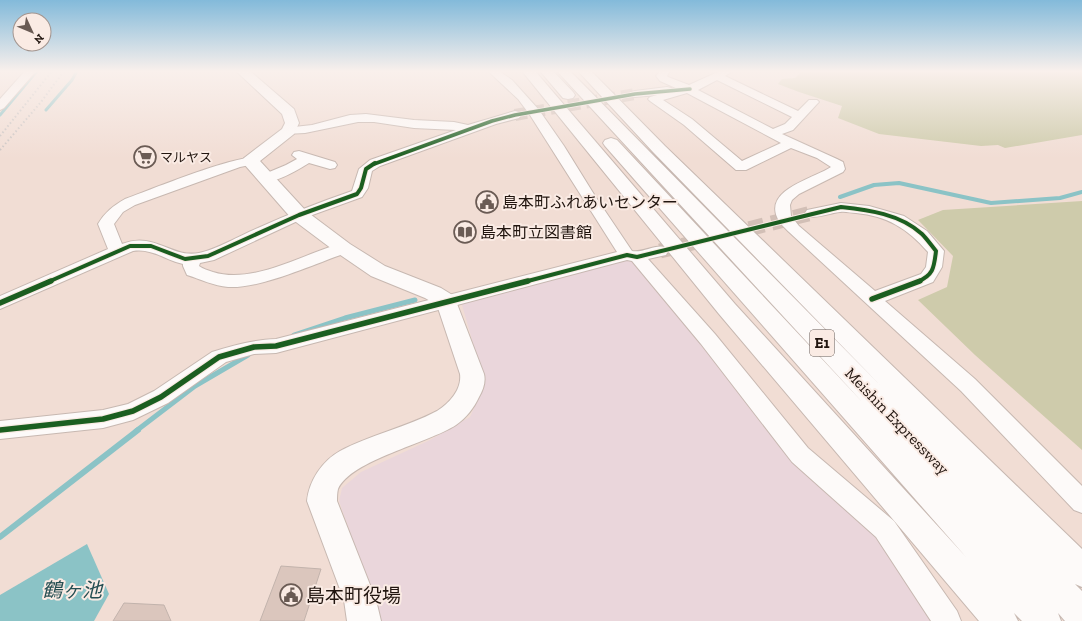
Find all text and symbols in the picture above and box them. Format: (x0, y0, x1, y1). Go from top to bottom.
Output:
north arrow (12, 12, 52, 52)
text: N (31, 31, 46, 47)
supermarket icon: マルヤス (132, 144, 158, 170)
place label: マルヤス (160, 150, 212, 165)
public building icon: 島本町ふれあいセンター (474, 189, 500, 215)
place label: 島本町ふれあいセンター (502, 193, 678, 212)
library icon: 島本町立図書館 (452, 219, 478, 245)
place label: 島本町立図書館 (480, 223, 592, 242)
road number: E1 (810, 330, 834, 356)
street label: Meishin Expressway (841, 364, 954, 479)
water label: 鶴ヶ池 (42, 578, 104, 602)
public building icon: 島本町役場 (278, 582, 304, 608)
place label: 島本町役場 (306, 584, 401, 607)

